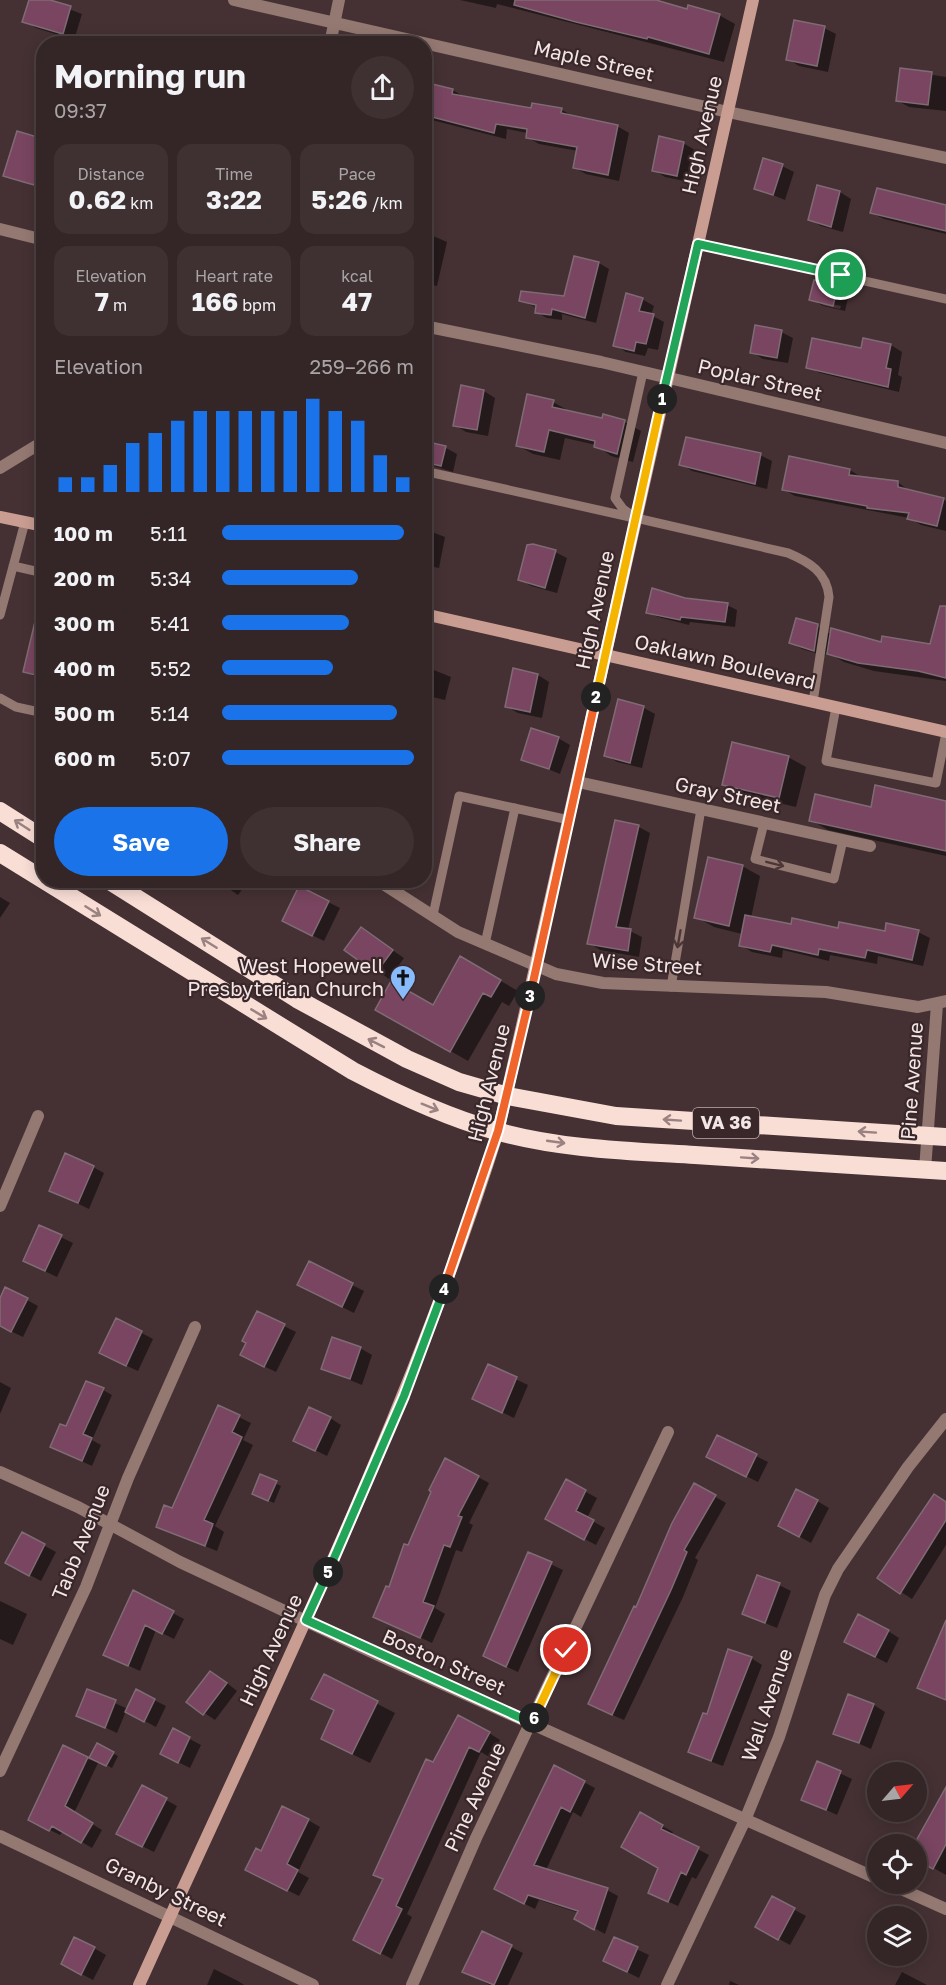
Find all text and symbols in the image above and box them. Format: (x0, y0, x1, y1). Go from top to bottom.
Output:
street label: Maple Street (532, 35, 657, 86)
text: Morning run (54, 56, 246, 95)
button: share (351, 56, 414, 119)
street label: High Avenue (676, 73, 726, 196)
text: 09:37 (54, 98, 107, 122)
text: Distance (77, 164, 145, 184)
text: Time (215, 164, 253, 184)
text: Pace (338, 164, 376, 184)
text: 0.62 (69, 184, 126, 215)
text: 3:22 (206, 184, 262, 215)
text: 5:26 (311, 184, 368, 215)
text: km (126, 193, 153, 213)
text: /km (368, 193, 403, 213)
pin (815, 249, 866, 300)
icon: arrive (824, 258, 857, 291)
text: Elevation (75, 266, 147, 286)
text: Heart rate (195, 266, 273, 286)
text: kcal (341, 266, 373, 286)
text: 7 (95, 286, 109, 317)
text: 166 (192, 286, 238, 317)
text: 47 (342, 286, 372, 317)
text: m (109, 295, 127, 315)
text: bpm (238, 295, 276, 315)
street label: Poplar Street (696, 353, 825, 405)
text: Elevation (54, 354, 143, 378)
text: 259–266 m (310, 354, 414, 378)
pin: 1 (647, 384, 677, 414)
text: 1 (658, 389, 666, 409)
text: 100 m (54, 521, 113, 545)
text: 5:11 (150, 521, 187, 545)
street label: High Avenue (570, 548, 618, 671)
text: 200 m (54, 566, 115, 590)
text: 5:34 (150, 566, 192, 590)
text: 300 m (54, 611, 115, 635)
text: 5:41 (150, 611, 190, 635)
street label: Oaklawn Boulevard (632, 629, 818, 694)
text: 400 m (54, 656, 115, 680)
text: 5:52 (150, 656, 191, 680)
pin: 2 (581, 682, 611, 712)
text: 2 (591, 687, 601, 707)
text: 500 m (54, 701, 115, 725)
text: 5:14 (150, 701, 190, 725)
text: 600 m (54, 746, 115, 770)
text: 5:07 (150, 746, 191, 770)
street label: Gray Street (673, 771, 784, 817)
button: Save (54, 807, 228, 876)
button: Share (240, 807, 414, 876)
one-way arrow (14, 819, 31, 831)
one-way arrow (765, 859, 784, 871)
one-way arrow (84, 906, 101, 918)
one-way arrow (674, 928, 685, 948)
one-way arrow (200, 936, 217, 949)
street label: Wise Street (591, 947, 703, 979)
place label: West Hopewell Presbyterian Church (187, 953, 384, 1000)
church icon: West Hopewell Presbyterian Church (388, 963, 418, 1001)
pin: 3 (515, 981, 545, 1011)
text: 3 (525, 986, 535, 1006)
one-way arrow (250, 1009, 267, 1021)
street label: High Avenue (462, 1021, 514, 1144)
street label: Pine Avenue (895, 1021, 927, 1141)
one-way arrow (367, 1037, 385, 1049)
one-way arrow (420, 1102, 439, 1113)
road number: VA 36 (693, 1108, 759, 1138)
one-way arrow (663, 1114, 683, 1125)
one-way arrow (857, 1127, 877, 1138)
one-way arrow (546, 1136, 565, 1147)
one-way arrow (740, 1153, 760, 1164)
pin: 4 (429, 1274, 459, 1304)
text: 4 (439, 1279, 449, 1299)
street label: Tabb Avenue (46, 1481, 114, 1603)
pin: 5 (313, 1557, 343, 1587)
text: 5 (323, 1562, 333, 1582)
street label: High Avenue (234, 1590, 306, 1709)
street label: Boston Street (379, 1623, 510, 1699)
pin (540, 1624, 591, 1675)
icon: check (549, 1633, 582, 1666)
street label: Wall Avenue (735, 1645, 797, 1764)
pin: 6 (519, 1703, 549, 1733)
text: 6 (529, 1708, 539, 1728)
street label: Pine Avenue (438, 1738, 510, 1855)
north arrow (867, 1762, 927, 1822)
map controls (867, 1762, 927, 1966)
button: locate (867, 1834, 927, 1894)
street label: Granby Street (102, 1851, 231, 1931)
button: layers (867, 1906, 927, 1966)

